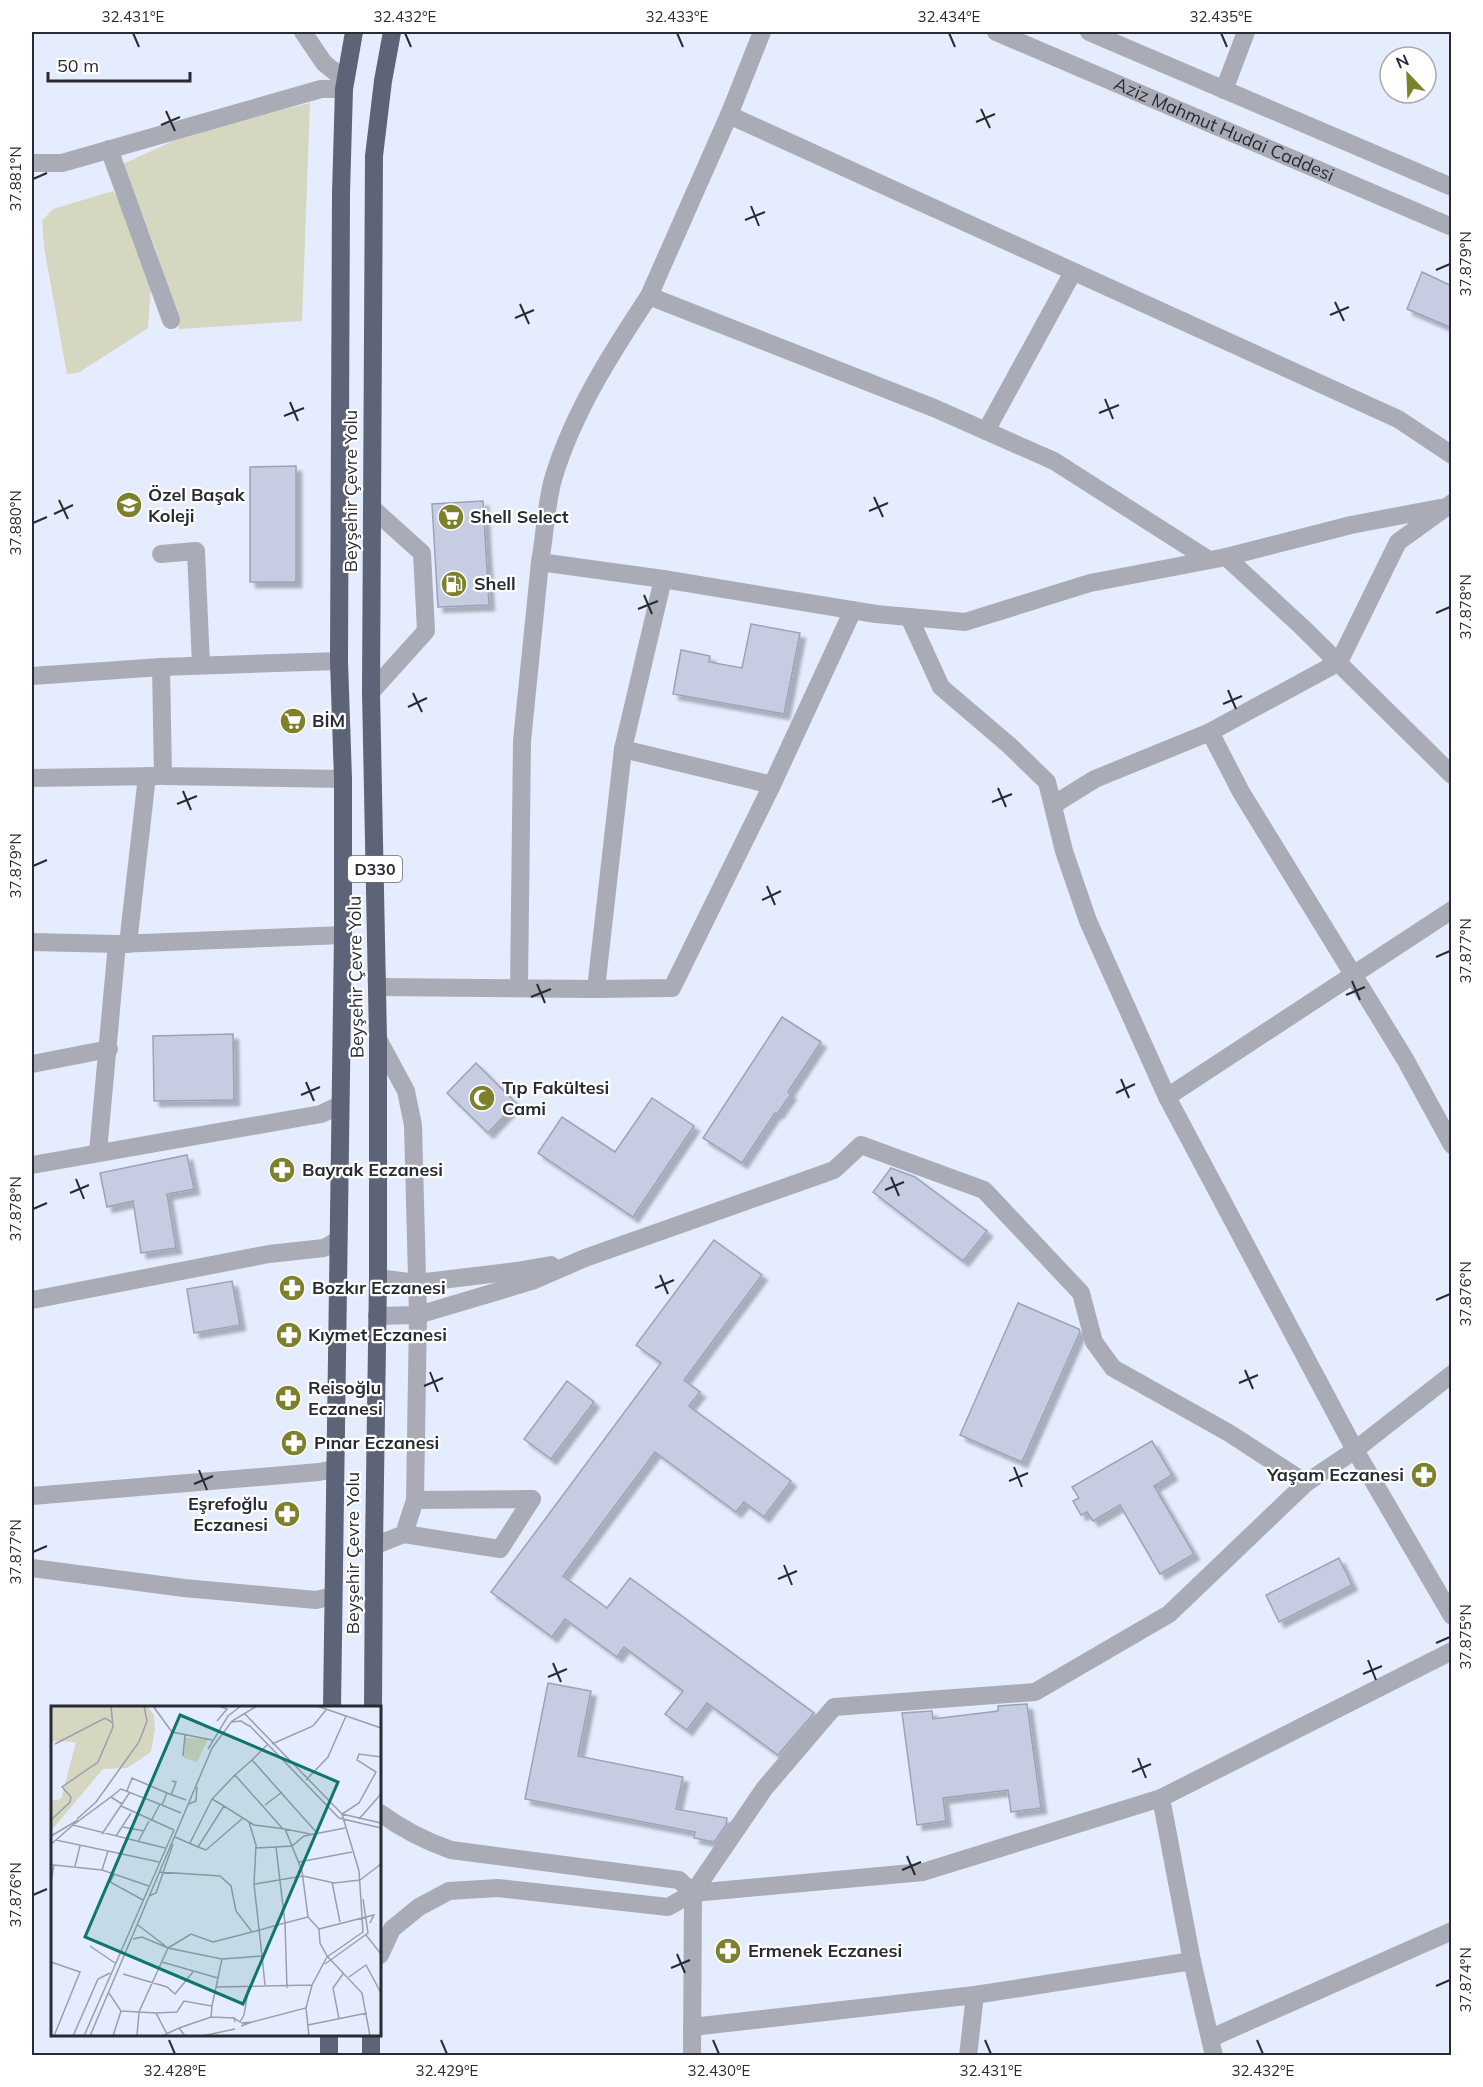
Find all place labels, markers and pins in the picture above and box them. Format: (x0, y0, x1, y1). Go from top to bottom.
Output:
place label: Özel Başak Koleji (148, 483, 246, 527)
school or university icon: Özel Başak Koleji (114, 490, 144, 520)
supermarket icon: Shell Select (436, 502, 466, 532)
place label: Shell Select (470, 505, 569, 528)
fuel station icon: Shell (439, 569, 469, 599)
place label: Shell (474, 572, 516, 595)
supermarket icon: BİM (278, 706, 308, 736)
place label: BİM (312, 709, 345, 732)
place label: Tıp Fakültesi Cami (502, 1076, 609, 1120)
mosque icon: Tıp Fakültesi Cami (467, 1083, 497, 1113)
pharmacy icon: Bayrak Eczanesi (267, 1155, 297, 1185)
place label: Bayrak Eczanesi (302, 1158, 443, 1181)
pharmacy icon: Bozkır Eczanesi (277, 1273, 307, 1303)
place label: Bozkır Eczanesi (312, 1276, 446, 1299)
pharmacy icon: Kıymet Eczanesi (274, 1320, 304, 1350)
place label: Kıymet Eczanesi (308, 1323, 447, 1346)
place label: Reisoğlu Eczanesi (308, 1376, 383, 1420)
pharmacy icon: Reisoğlu Eczanesi (273, 1383, 303, 1413)
pharmacy icon: Pınar Eczanesi (279, 1428, 309, 1458)
place label: Pınar Eczanesi (314, 1431, 439, 1454)
pharmacy icon: Yaşam Eczanesi (1409, 1460, 1439, 1490)
place label: Yaşam Eczanesi (1266, 1463, 1404, 1486)
place label: Eşrefoğlu Eczanesi (188, 1492, 268, 1536)
pharmacy icon: Eşrefoğlu Eczanesi (272, 1499, 302, 1529)
pharmacy icon: Ermenek Eczanesi (713, 1936, 743, 1966)
place label: Ermenek Eczanesi (748, 1939, 902, 1962)

